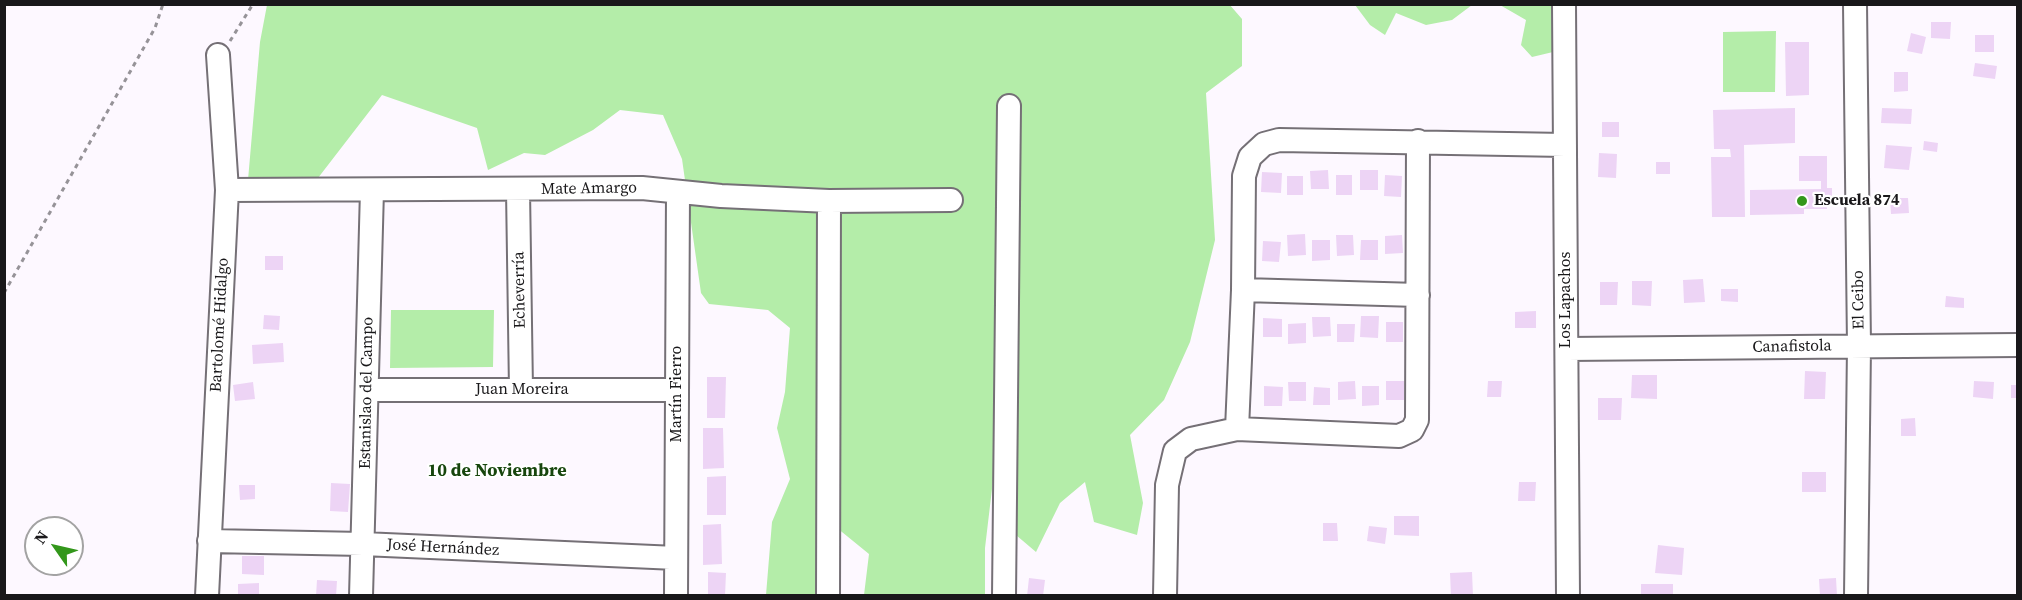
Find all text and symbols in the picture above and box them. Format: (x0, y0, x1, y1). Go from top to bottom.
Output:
street label: Mate Amargo (541, 179, 637, 199)
place label: Escuela 874 (1814, 191, 1900, 211)
marker: Escuela 874 (1795, 194, 1809, 208)
street label: Echeverría (510, 251, 530, 329)
street label: Los Lapachos (1556, 252, 1576, 348)
street label: Bartolomé Hidalgo (207, 257, 233, 393)
street label: El Ceibo (1849, 270, 1869, 330)
street label: Estanislao del Campo (356, 317, 378, 469)
street label: Canafistola (1752, 337, 1832, 357)
street label: Martín Fierro (667, 346, 687, 442)
street label: Juan Moreira (475, 380, 569, 400)
district label: 10 de Noviembre (427, 460, 567, 482)
north arrow (24, 516, 84, 576)
text: N (28, 526, 53, 548)
street label: José Hernández (386, 535, 500, 561)

